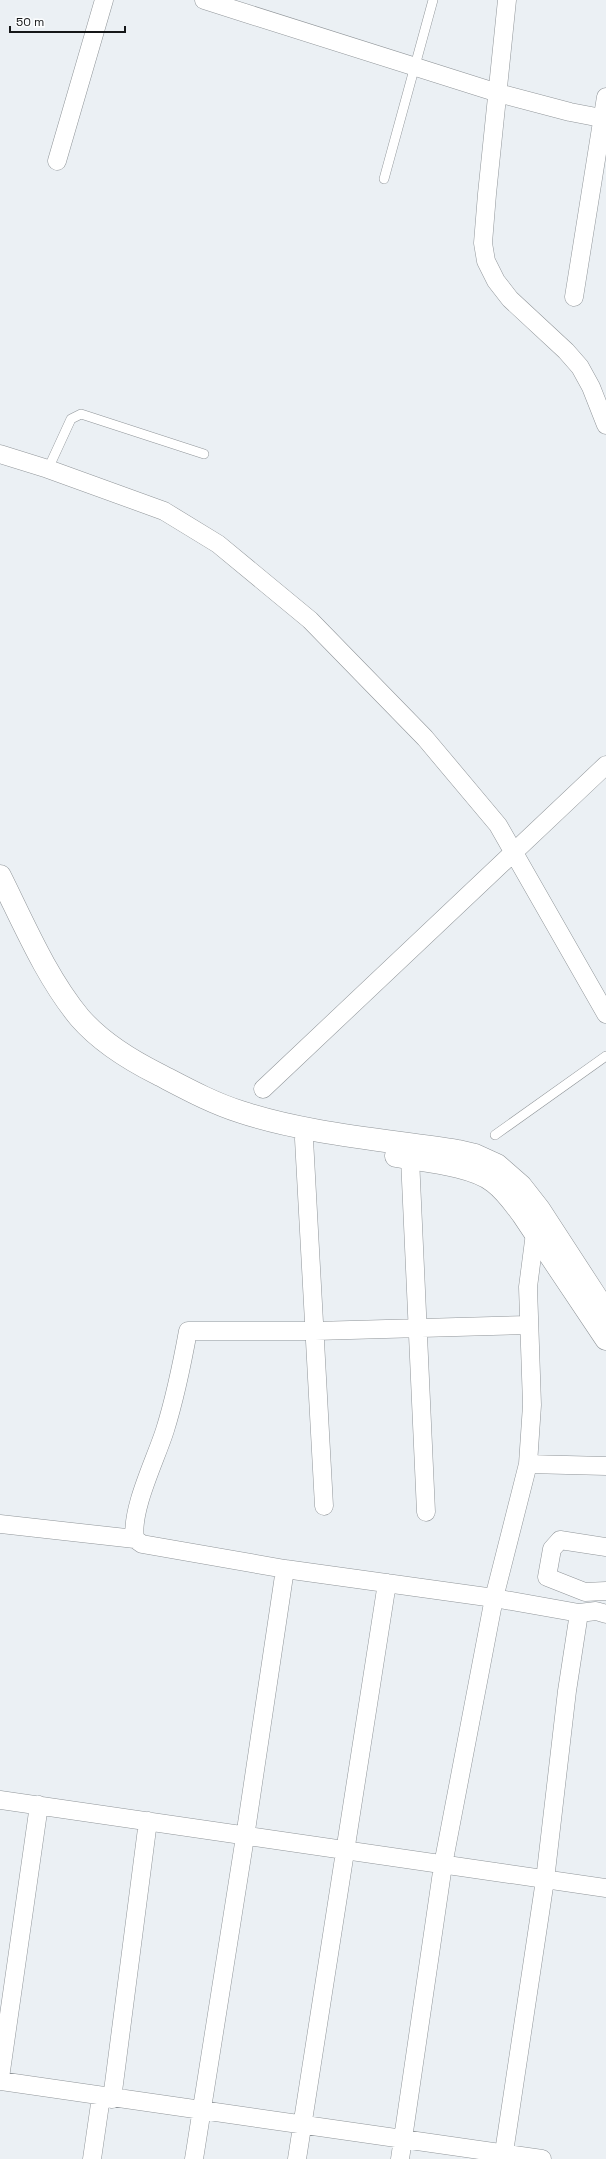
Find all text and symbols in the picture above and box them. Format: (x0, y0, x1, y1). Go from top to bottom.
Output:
scale bar (10, 8, 125, 34)
text: 50 m (16, 14, 44, 30)

